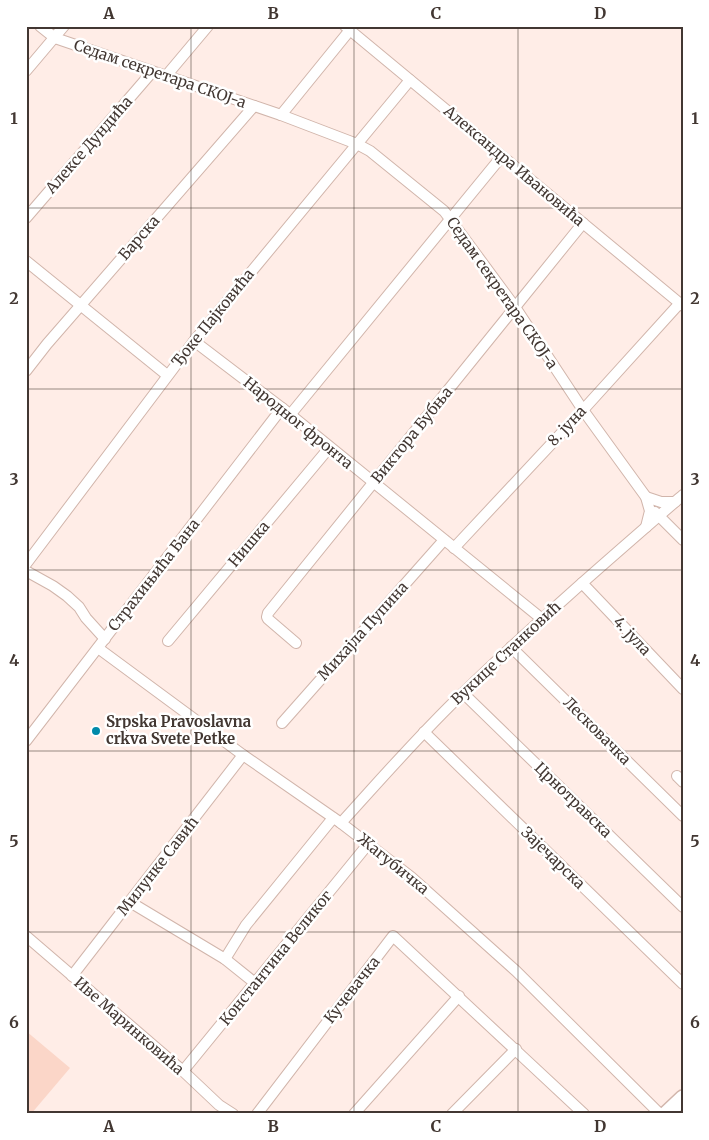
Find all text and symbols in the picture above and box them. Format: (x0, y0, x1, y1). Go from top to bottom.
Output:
text: A (102, 3, 115, 23)
text: B (267, 3, 279, 23)
text: C (431, 3, 441, 23)
text: D (594, 3, 606, 23)
street label: Седам секретара СКОЈ-а (72, 35, 249, 112)
street label: Алексе Дундића (41, 92, 136, 198)
street label: Александра Ивановића (439, 101, 589, 230)
text: 1 (10, 108, 18, 128)
text: 1 (691, 108, 699, 128)
street label: Барска (114, 211, 163, 264)
street label: Седам секретара СКОЈ-а (443, 213, 562, 372)
street label: Ђоке Пајковића (167, 265, 258, 371)
text: 2 (9, 288, 19, 308)
text: 2 (690, 288, 700, 308)
street label: Народног фронта (240, 373, 357, 473)
street label: Виктора Бубња (367, 383, 456, 487)
street label: 8. јуна (543, 402, 590, 450)
text: 3 (9, 469, 19, 489)
text: 3 (690, 469, 700, 489)
street label: Страхињића Бана (104, 515, 203, 635)
street label: Нишка (224, 517, 273, 571)
street label: Михајла Пупина (313, 577, 412, 684)
street label: Вукице Станковић (447, 597, 564, 708)
street label: 4. јула (610, 612, 655, 659)
text: 4 (9, 650, 19, 670)
text: 4 (690, 650, 700, 670)
street label: Лесковачка (560, 693, 635, 768)
place label: Srpska Pravoslavna crkva Svete Petke (106, 712, 252, 748)
marker: Srpska Pravoslavna crkva Svete Petke (90, 725, 102, 737)
street label: Црнотравска (531, 758, 616, 841)
street label: Милунке Савић (113, 812, 202, 919)
street label: Зајечарска (517, 823, 589, 893)
street label: Жагубичка (354, 829, 433, 898)
text: 5 (9, 831, 19, 851)
text: 5 (690, 831, 700, 851)
street label: Константина Великог (215, 886, 336, 1029)
street label: Кучевачка (320, 952, 384, 1027)
street label: Иве Маринковића (70, 973, 188, 1079)
text: 6 (9, 1012, 19, 1032)
text: 6 (690, 1012, 700, 1032)
text: A (102, 1116, 115, 1136)
text: B (267, 1116, 279, 1136)
text: C (431, 1116, 441, 1136)
text: D (594, 1116, 606, 1136)

